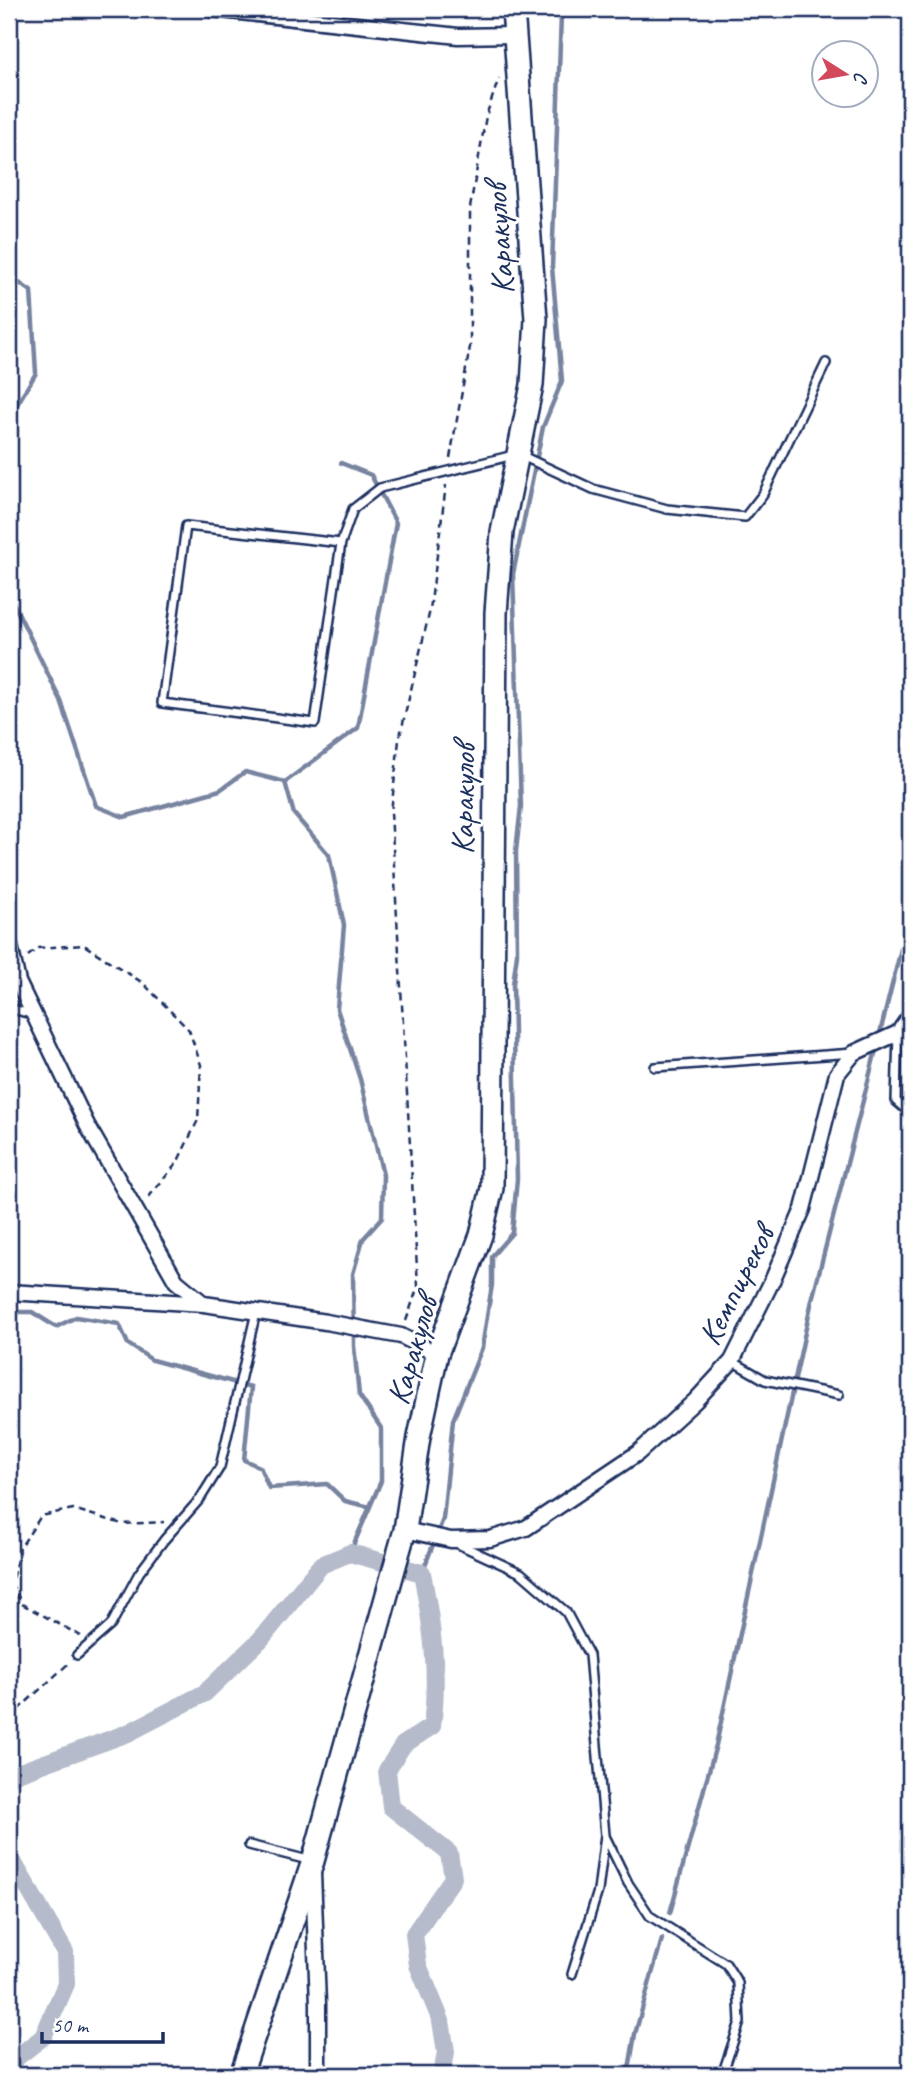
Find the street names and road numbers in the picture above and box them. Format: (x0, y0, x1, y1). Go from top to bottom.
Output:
street label: Каракулов (474, 174, 524, 296)
street label: Каракулов (441, 735, 485, 855)
street label: Кемпиреков (688, 1214, 786, 1352)
street label: Каракулов (377, 1284, 450, 1409)

